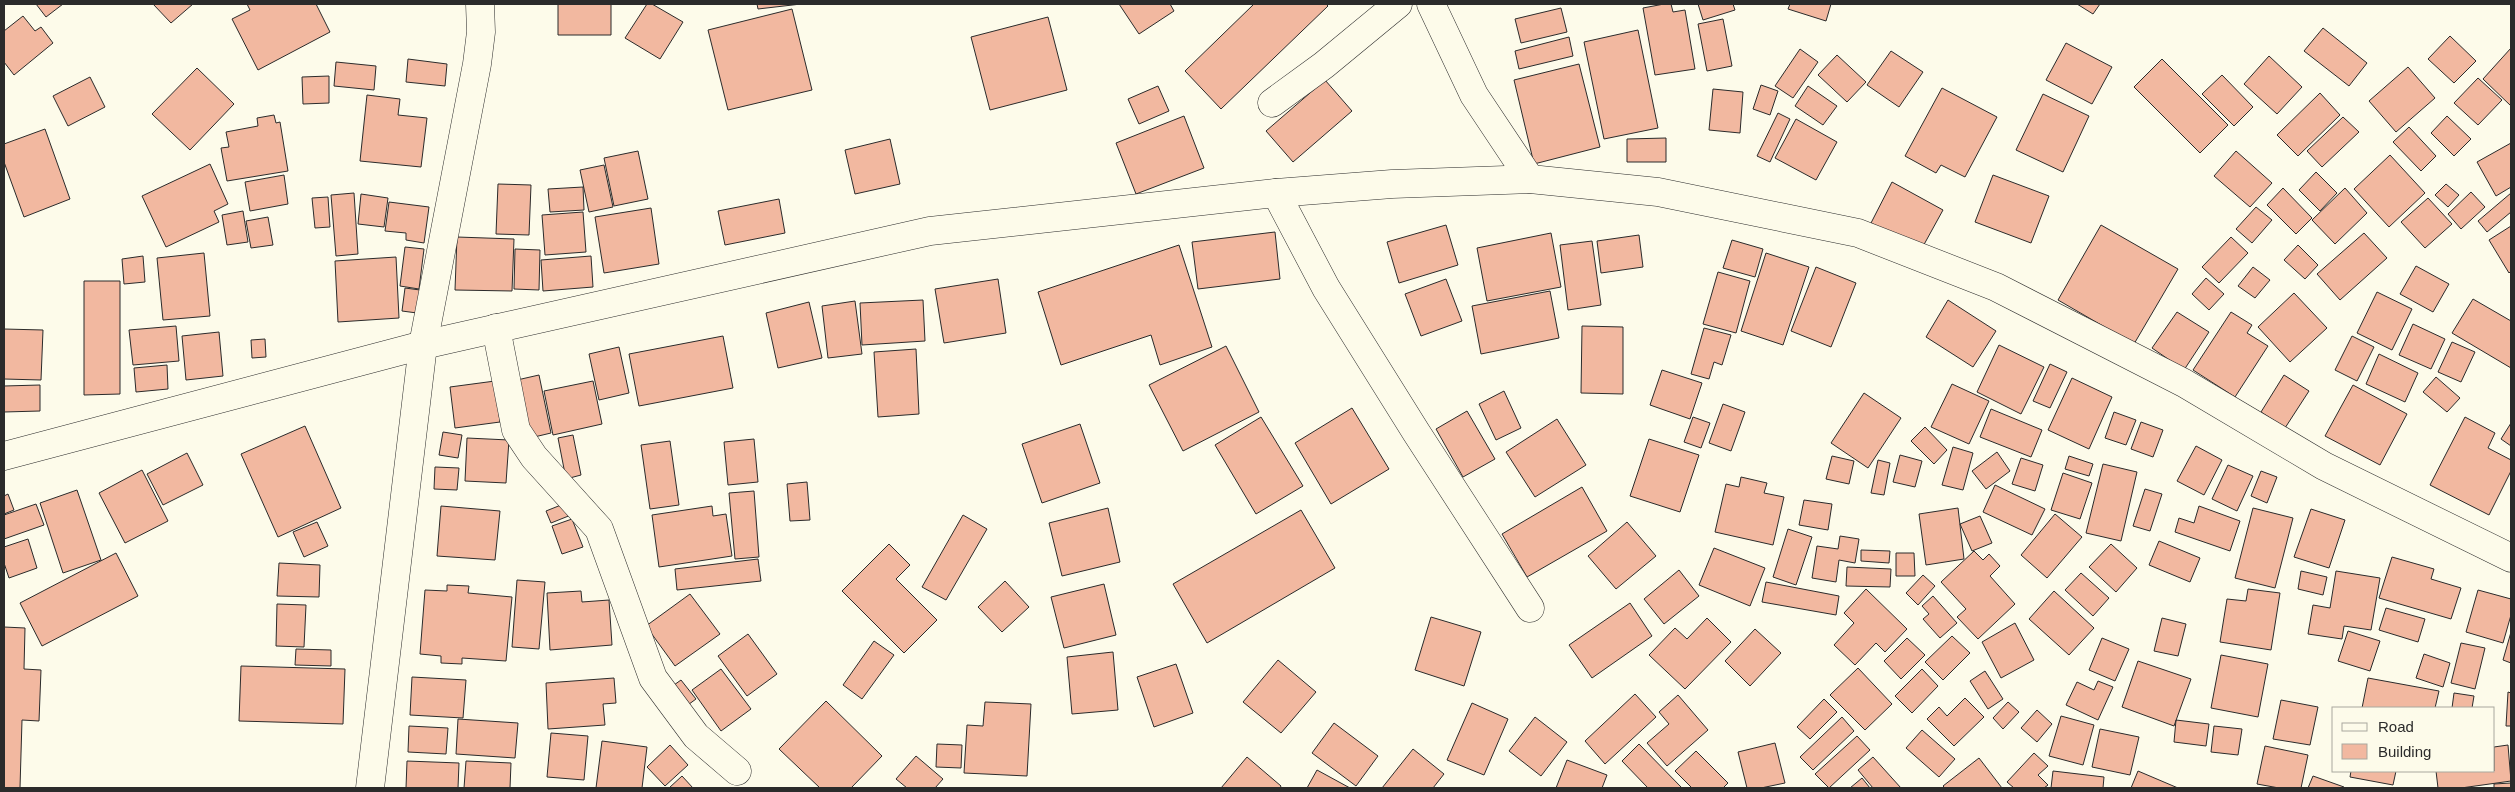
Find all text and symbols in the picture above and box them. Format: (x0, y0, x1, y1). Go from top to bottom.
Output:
legend (2332, 707, 2495, 772)
text: Road (2378, 718, 2414, 735)
text: Building (2378, 743, 2431, 760)

